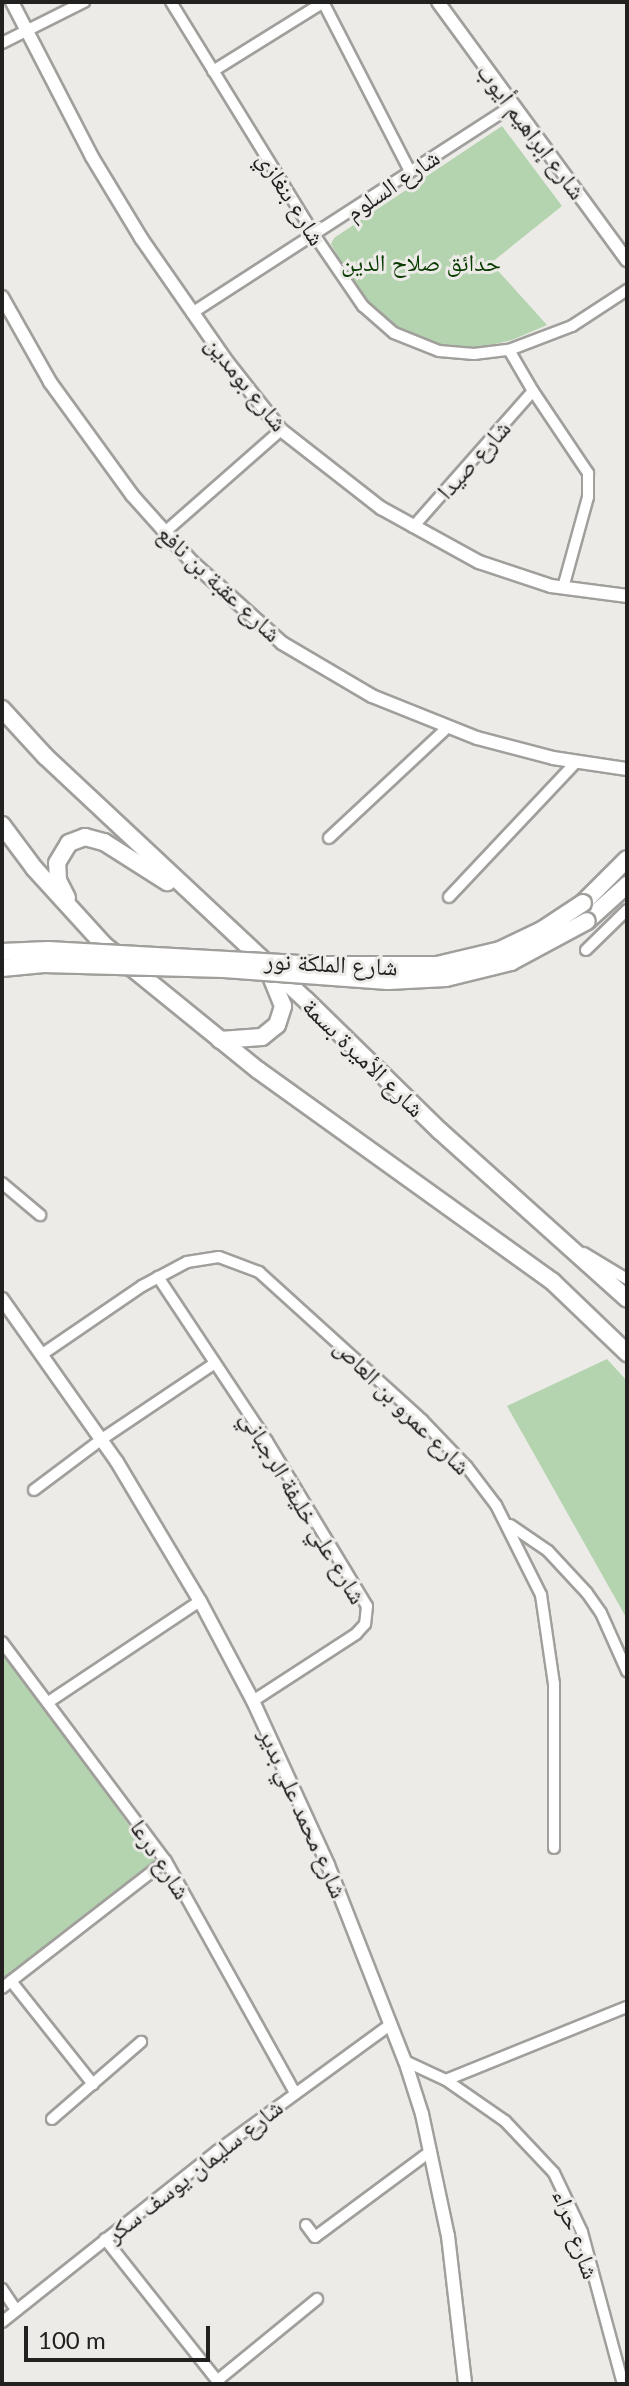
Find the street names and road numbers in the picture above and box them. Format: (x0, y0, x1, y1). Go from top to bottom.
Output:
street label: شارع إبراهيم أيوب (471, 57, 593, 205)
street label: شارع السلوم (339, 142, 445, 226)
street label: شارع بنغازي (252, 146, 332, 250)
street label: شارع بومدين (200, 330, 294, 436)
street label: شارع صيدا (430, 414, 516, 504)
street label: شارع عقبة بن نافع (152, 519, 288, 647)
street label: شارع الملكة نور (264, 945, 398, 981)
street label: شارع الأميرة بسمة (297, 992, 431, 1122)
street label: شارع عمرو بن العاص (329, 1332, 477, 1480)
street label: شارع علي خليفة الرجباني (235, 1405, 373, 1609)
street label: شارع محمد علي بدير (254, 1724, 354, 1902)
street label: شارع درعا (125, 1814, 197, 1904)
street label: شارع سليمان يوسف سكر (100, 2092, 288, 2248)
street label: شارع حراء (548, 2185, 606, 2283)

